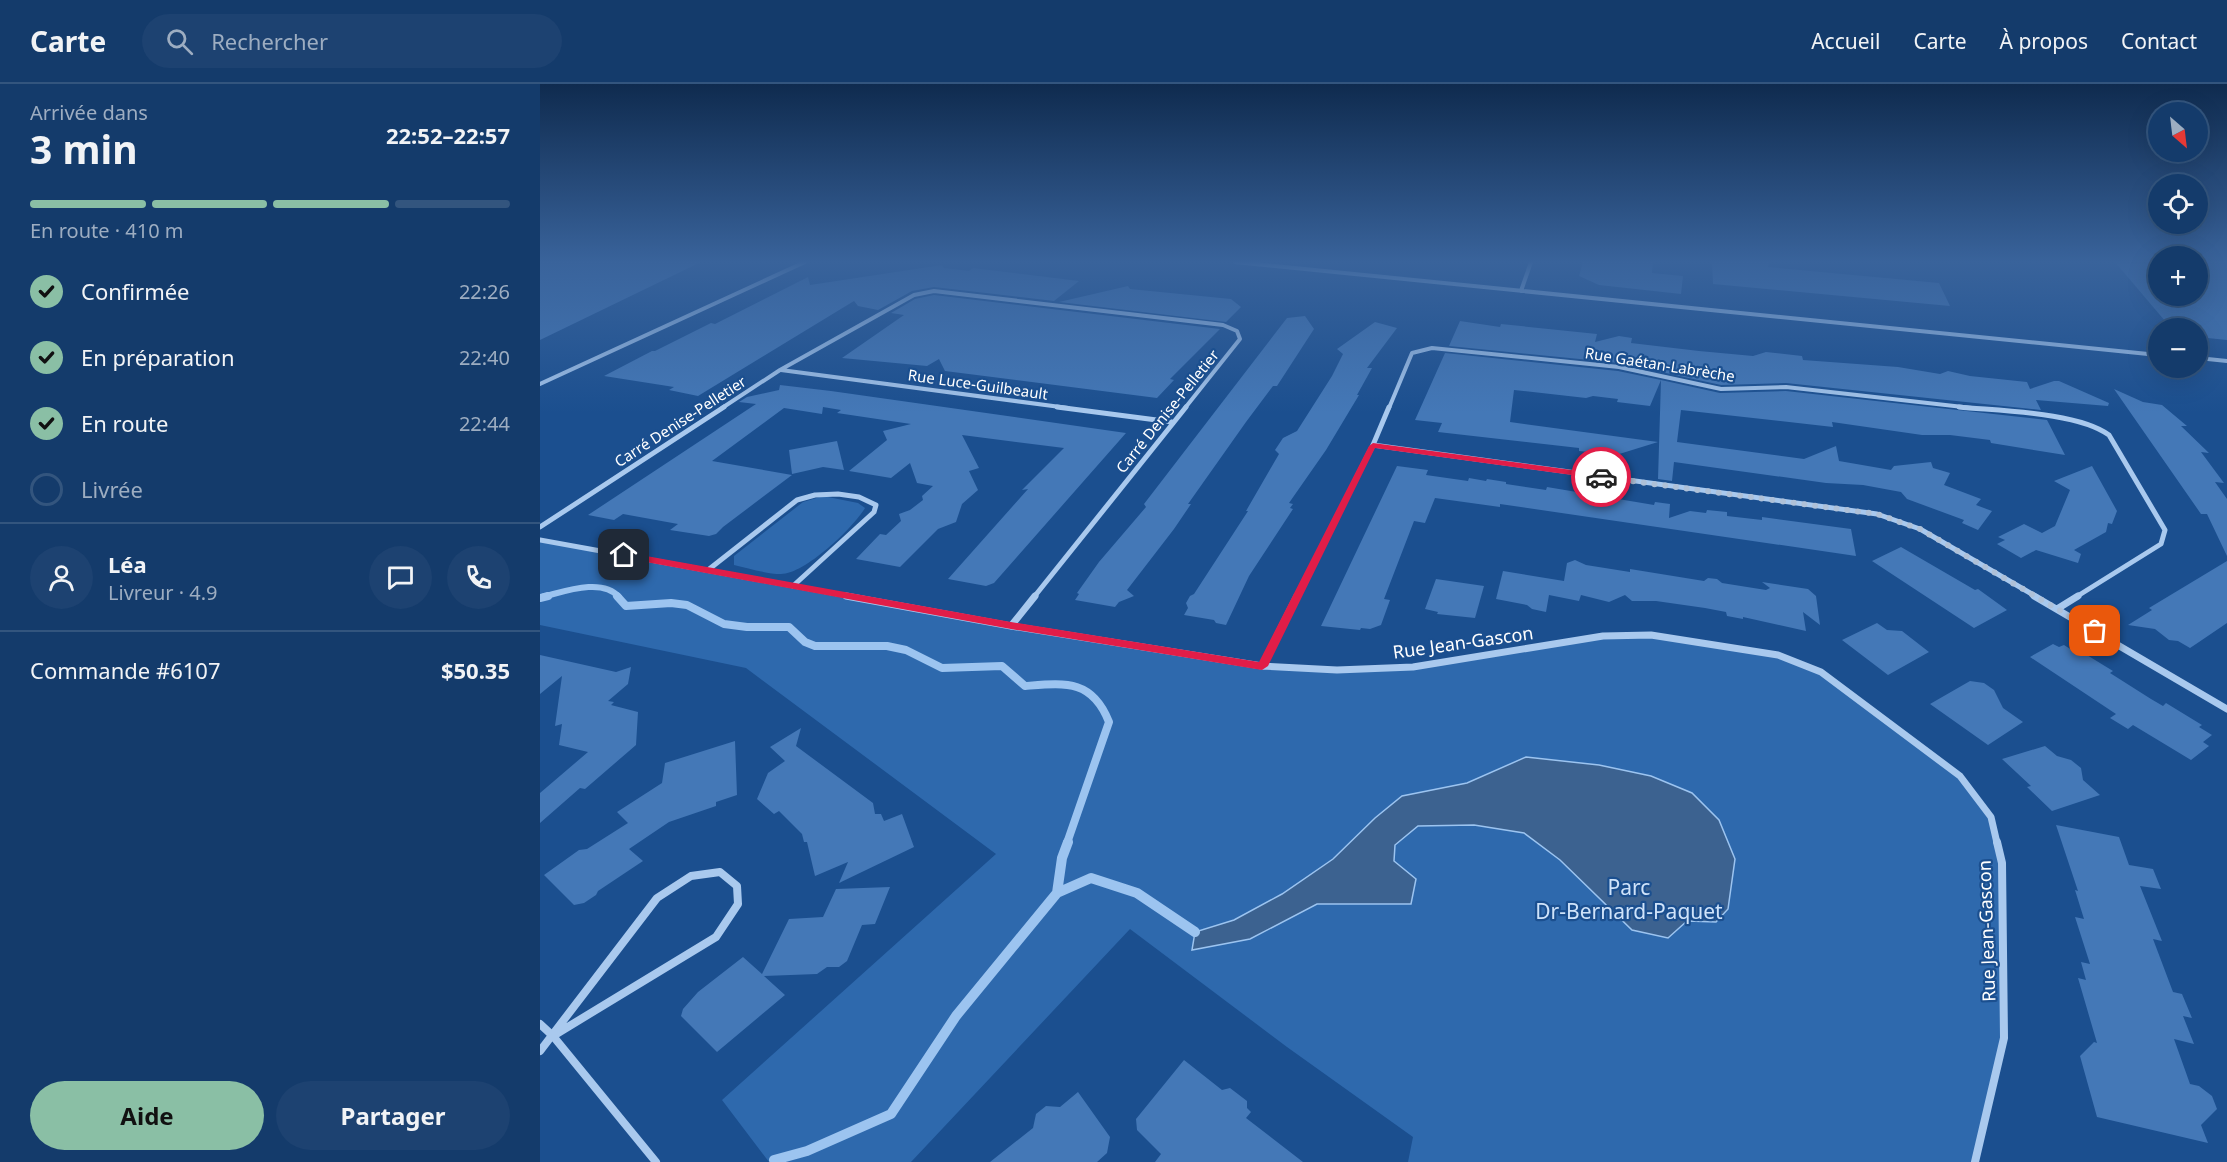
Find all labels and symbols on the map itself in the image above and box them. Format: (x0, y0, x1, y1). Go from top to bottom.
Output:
north arrow (2148, 102, 2208, 162)
street label: Rue Gaétan-Labrèche (1584, 342, 1736, 386)
street label: Carré Denise-Pelletier (1111, 345, 1223, 477)
street label: Rue Luce-Guilbeault (907, 364, 1050, 404)
street label: Carré Denise-Pelletier (610, 371, 750, 471)
courier (1571, 447, 1631, 507)
pin (598, 529, 649, 580)
pin (2069, 605, 2120, 656)
street label: Rue Jean-Gascon (1391, 620, 1535, 664)
street label: Rue Jean-Gascon (1972, 860, 2000, 1002)
park label: Parc Dr-Bernard-Paquet (1535, 873, 1723, 925)

